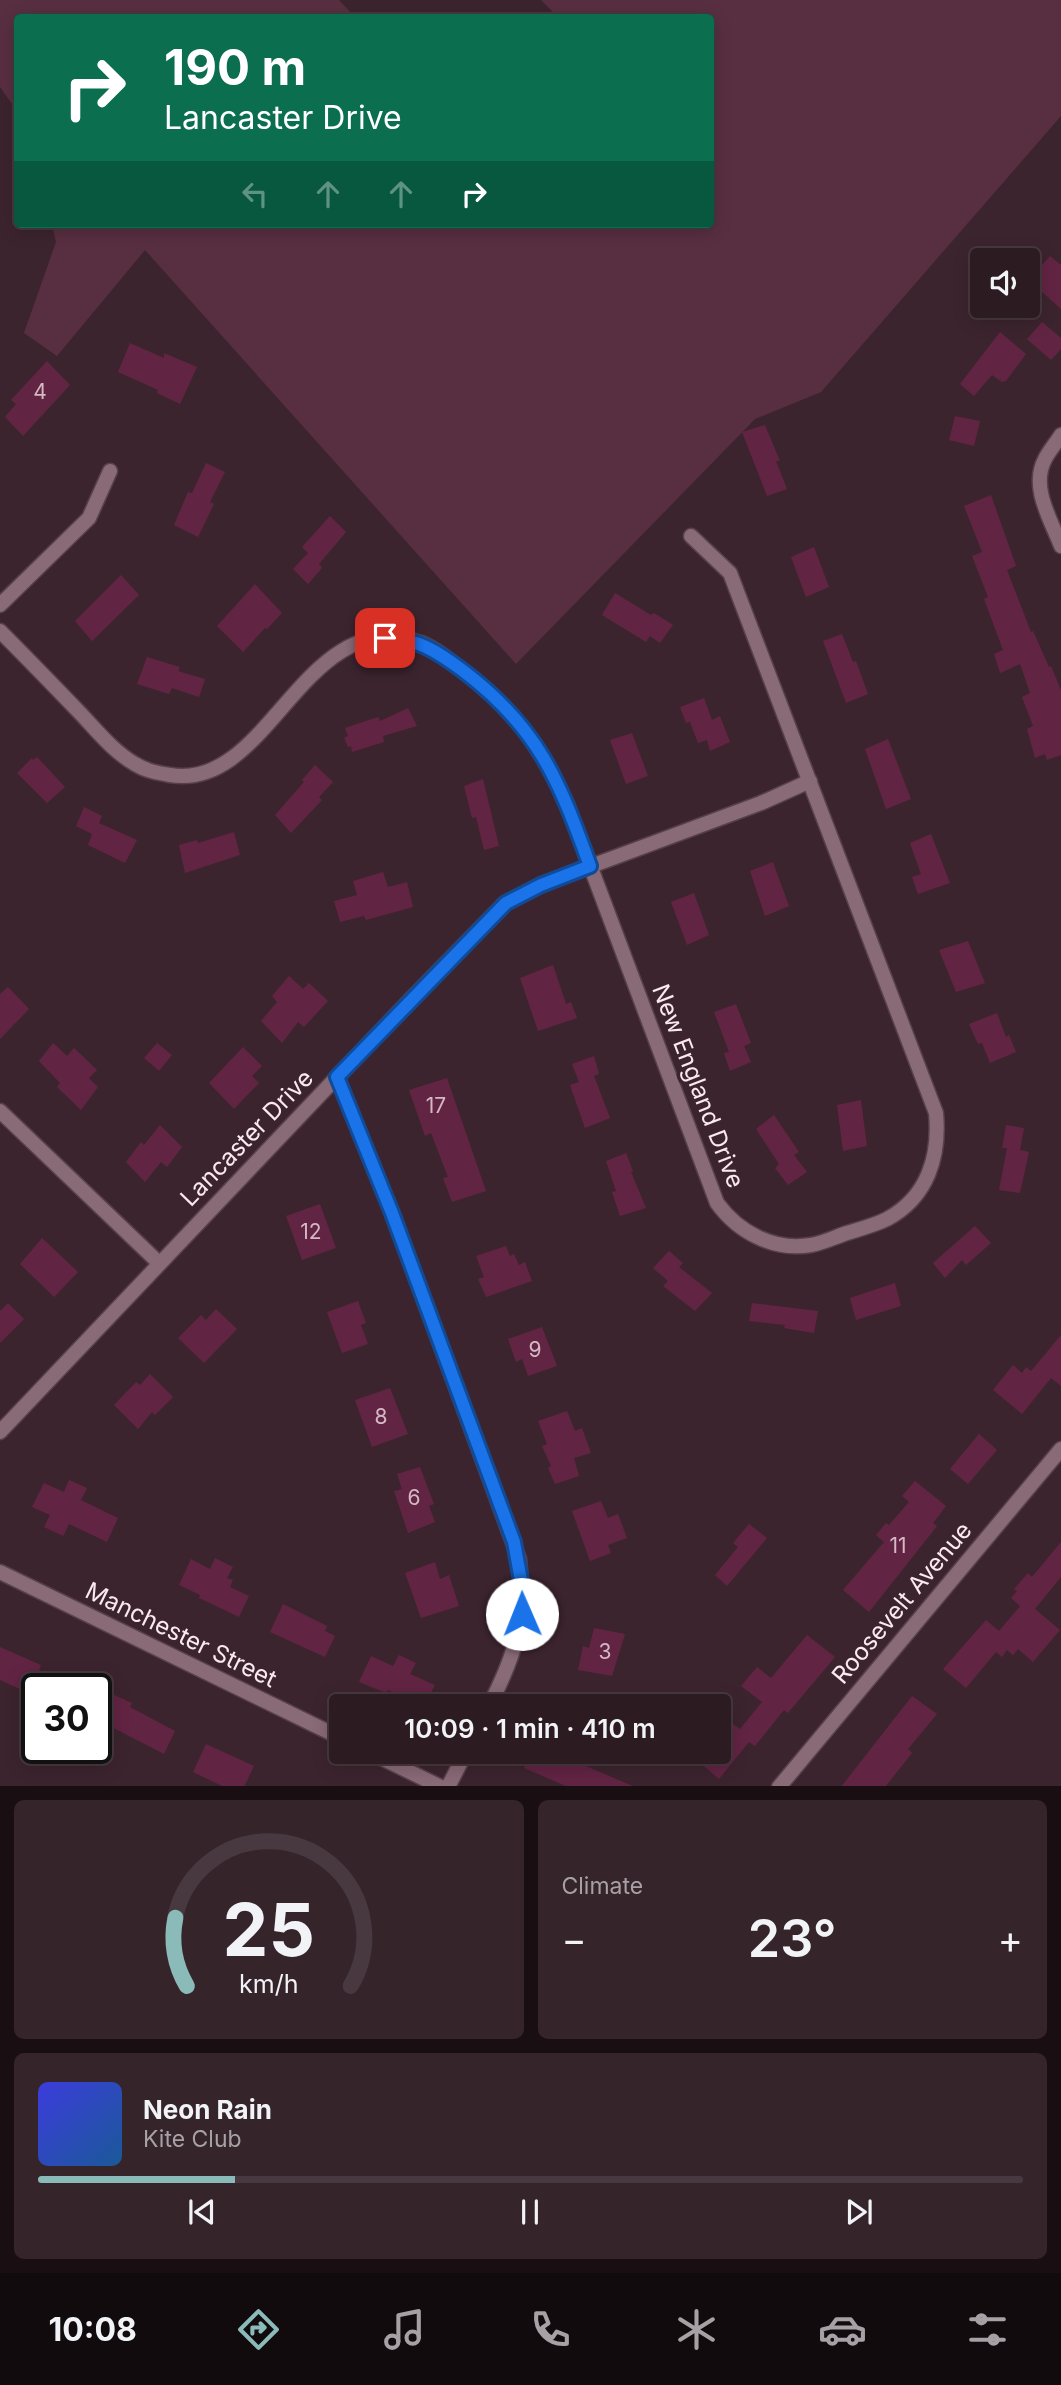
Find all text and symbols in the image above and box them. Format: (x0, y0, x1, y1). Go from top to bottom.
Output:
text: 190 m (164, 38, 306, 97)
icon: right (49, 42, 140, 133)
text: Lancaster Drive (164, 98, 402, 137)
icon: left (236, 175, 274, 213)
icon: ahead (309, 175, 347, 213)
icon: ahead (382, 175, 420, 213)
icon: right (455, 175, 493, 213)
map controls (970, 248, 1040, 318)
button: sound (970, 248, 1040, 318)
house number: 4 (33, 379, 47, 404)
pin (355, 608, 415, 668)
icon: arrive (366, 619, 404, 657)
street label: New England Drive (646, 980, 751, 1192)
street label: Lancaster Drive (174, 1063, 319, 1212)
house number: 17 (426, 1093, 446, 1118)
house number: 12 (300, 1219, 322, 1244)
house number: 9 (528, 1337, 542, 1362)
house number: 8 (375, 1404, 388, 1429)
house number: 6 (407, 1485, 421, 1510)
street label: Roosevelt Avenue (826, 1516, 978, 1689)
house number: 11 (889, 1533, 907, 1558)
street label: Manchester Street (81, 1576, 282, 1693)
position arrow (485, 1577, 559, 1651)
house number: 3 (599, 1639, 611, 1664)
speed limit sign: 30 (21, 1673, 112, 1764)
text: 10:09 · 1 min · 410 m (404, 1713, 656, 1744)
text: Climate (562, 1872, 643, 1900)
text: 25 (223, 1885, 315, 1974)
text: 23° (748, 1907, 837, 1970)
text: − (562, 1916, 587, 1962)
text: + (998, 1916, 1023, 1962)
text: km/h (239, 1968, 298, 1998)
text: Neon Rain (143, 2094, 272, 2125)
text: Kite Club (143, 2125, 242, 2153)
icon: previous (183, 2193, 221, 2231)
icon: pause (511, 2193, 549, 2231)
icon: next (840, 2193, 878, 2231)
icon: directions (234, 2305, 283, 2354)
icon: music (380, 2305, 429, 2354)
icon: phone (526, 2305, 575, 2354)
icon: climate (672, 2305, 721, 2354)
icon: car (818, 2305, 867, 2354)
icon: filters (963, 2305, 1012, 2354)
text: 10:08 (48, 2310, 137, 2349)

